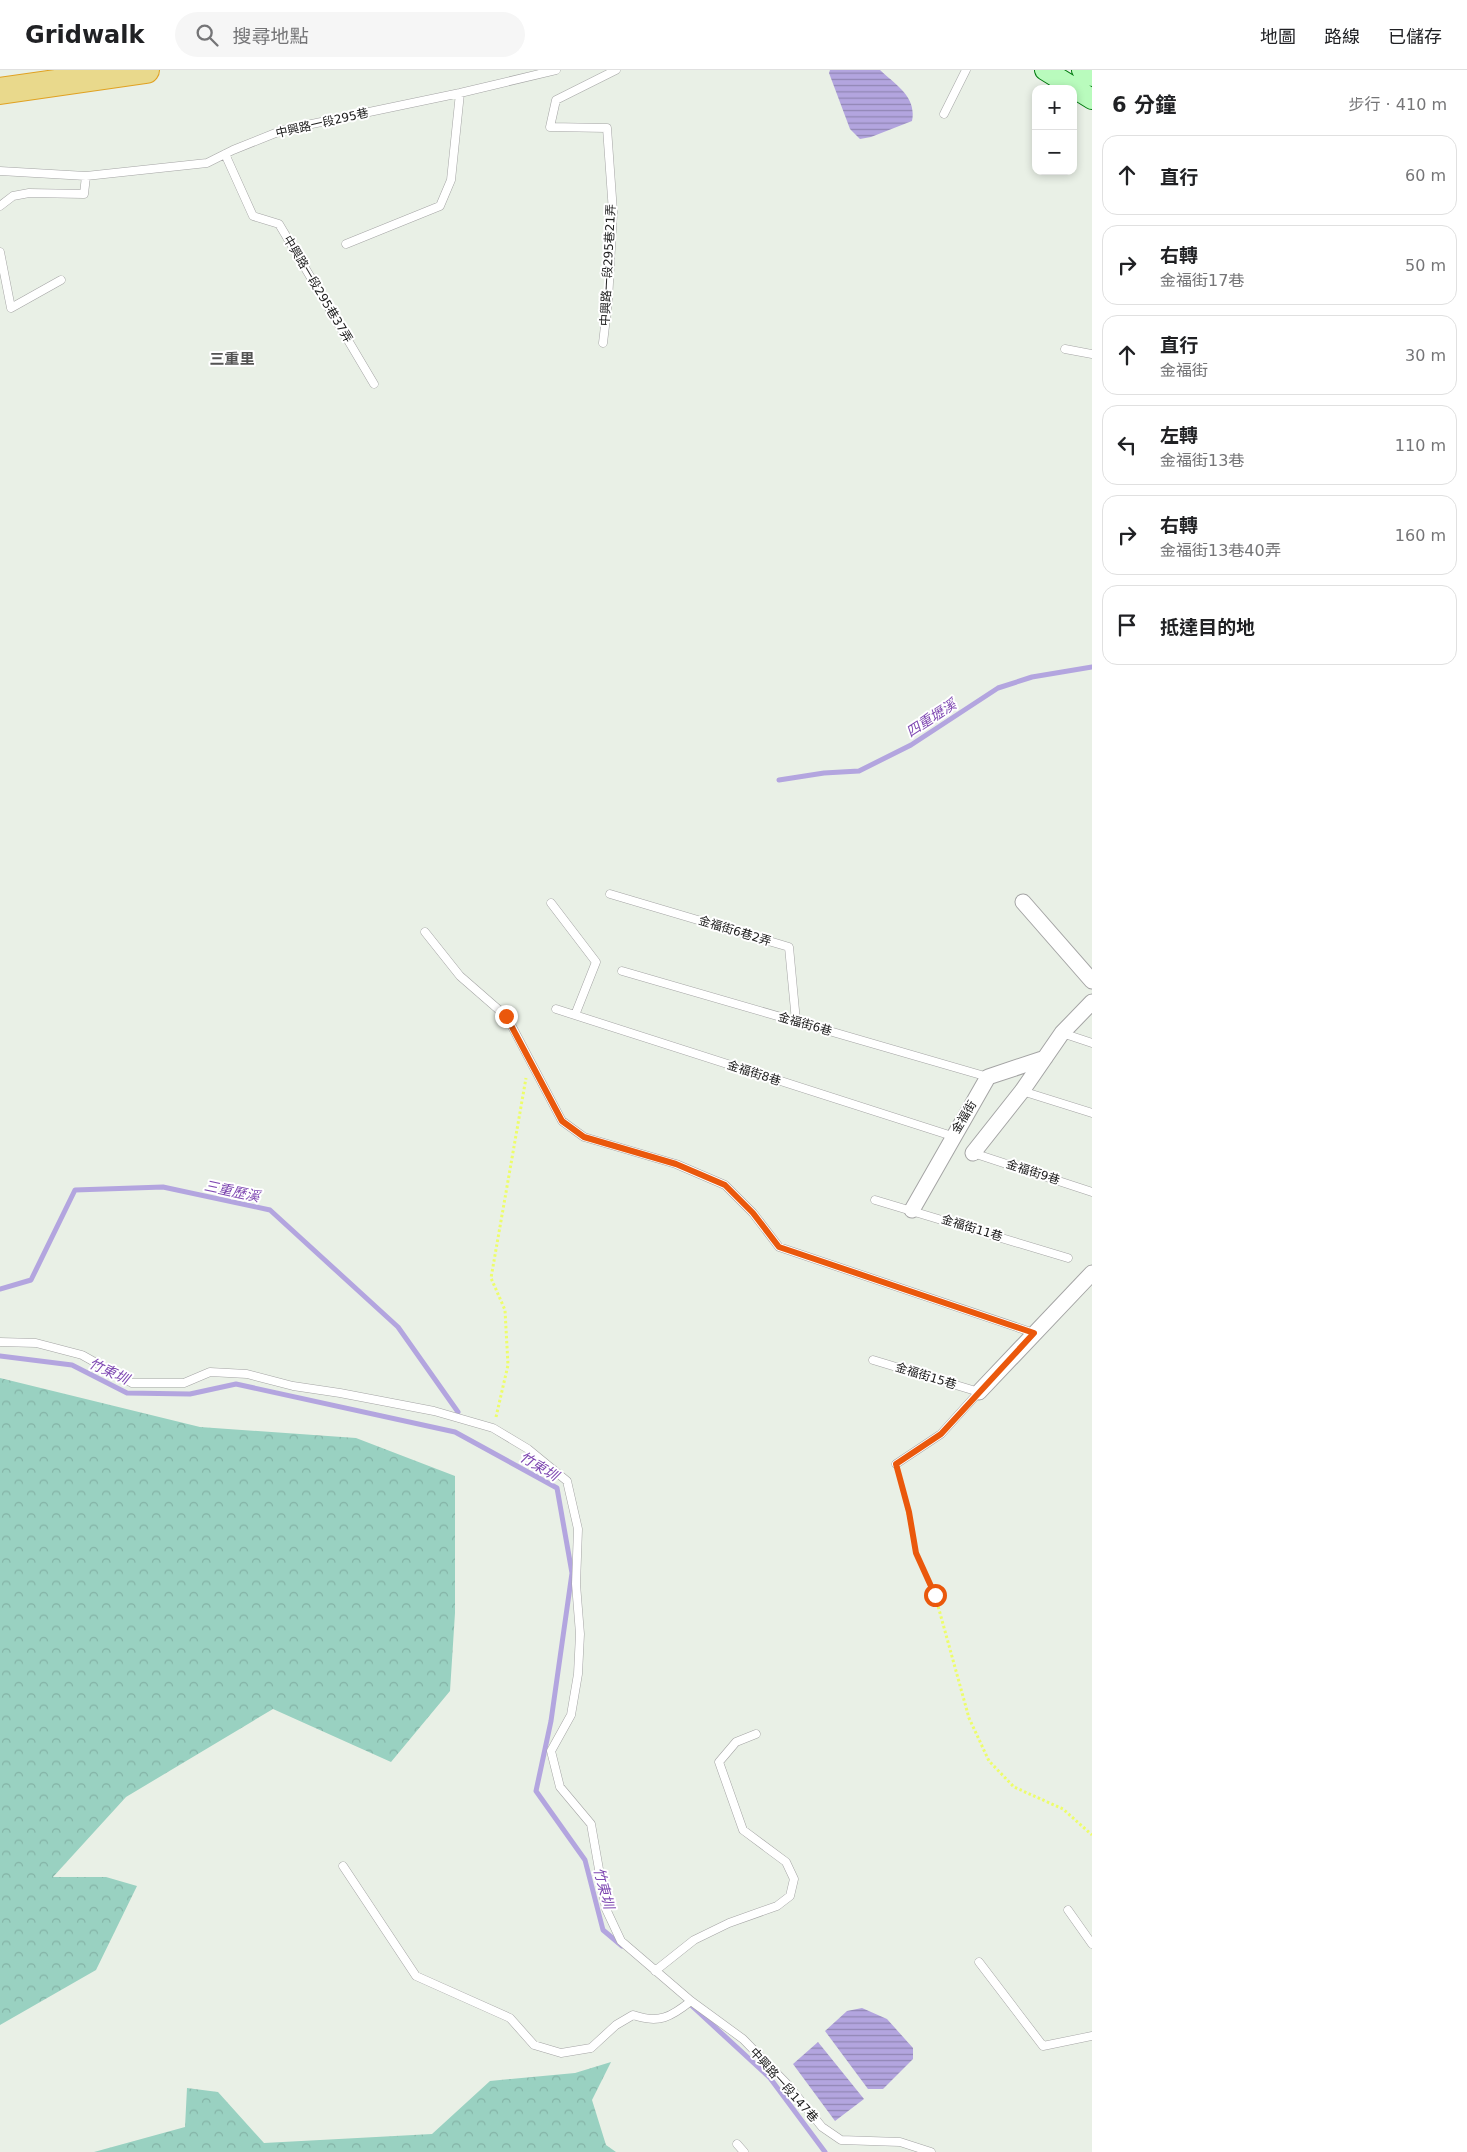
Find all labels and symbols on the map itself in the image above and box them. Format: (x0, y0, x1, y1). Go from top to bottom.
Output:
street label: 中興路一段295巷 (274, 106, 370, 140)
street label: 中興路一段295巷21弄 (598, 204, 618, 326)
street label: 中興路一段295巷37弄 (281, 233, 355, 345)
district label: 三重里 (209, 350, 255, 368)
water label: 四重壢溪 (903, 695, 961, 740)
street label: 金福街6巷2弄 (697, 913, 773, 949)
route end (495, 1005, 518, 1028)
street label: 金福街6巷 (776, 1010, 834, 1038)
street label: 金福街8巷 (725, 1058, 783, 1088)
street label: 金福街 (949, 1098, 979, 1136)
street label: 金福街9巷 (1004, 1157, 1062, 1187)
water label: 三重歷溪 (203, 1177, 263, 1205)
street label: 金福街11巷 (940, 1212, 1004, 1244)
water label: 竹東圳 (87, 1355, 133, 1388)
street label: 金福街15巷 (894, 1360, 958, 1392)
water label: 竹東圳 (517, 1448, 563, 1485)
route start (924, 1584, 947, 1607)
water label: 竹東圳 (591, 1866, 618, 1912)
street label: 中興路一段147巷 (747, 2045, 821, 2125)

